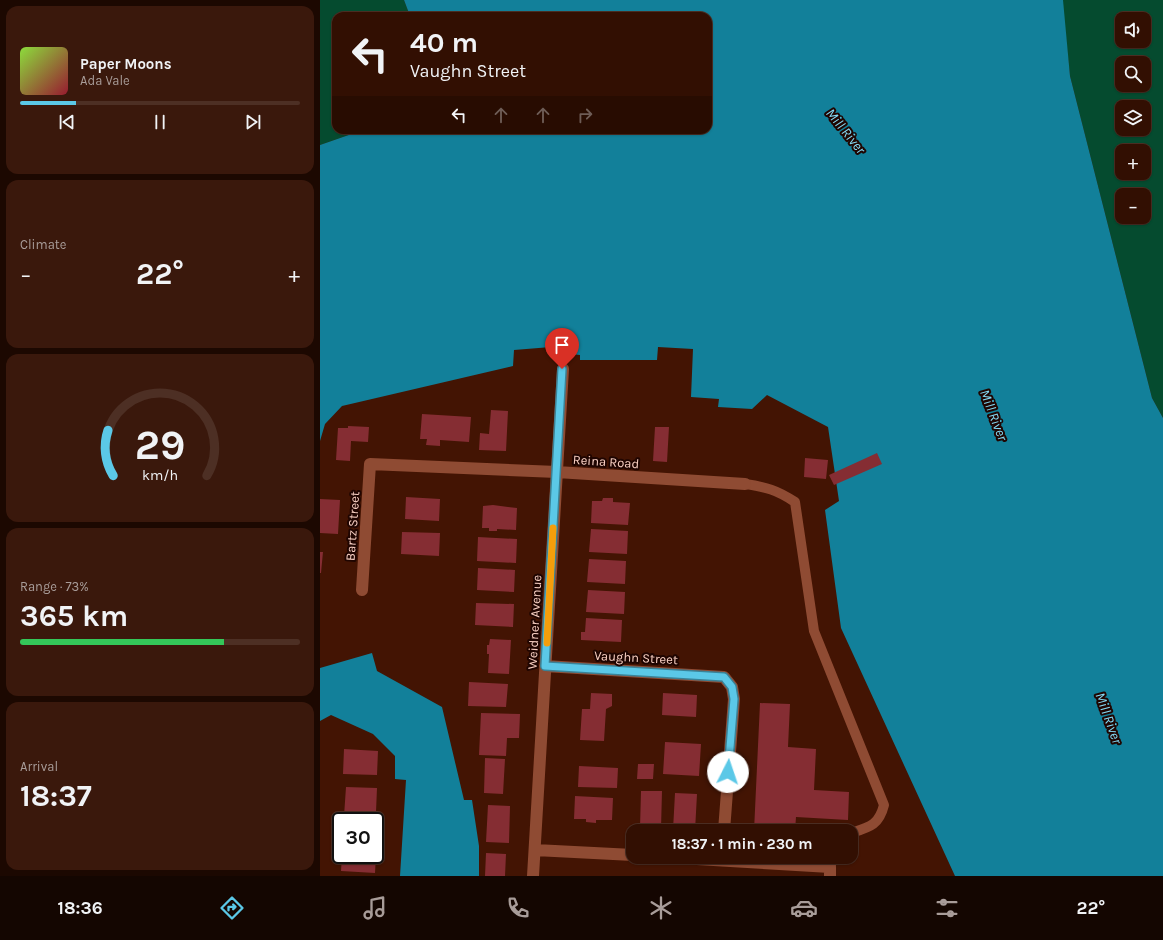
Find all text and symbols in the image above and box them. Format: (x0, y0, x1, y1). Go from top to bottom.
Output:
map controls (1115, 12, 1151, 224)
button: sound (1115, 12, 1151, 48)
text: 40 m (410, 26, 478, 59)
icon: left (344, 28, 396, 80)
text: Paper Moons (80, 55, 172, 73)
button: search (1115, 56, 1151, 92)
text: Vaughn Street (410, 60, 526, 82)
text: Ada Vale (80, 73, 130, 88)
button: layers (1115, 100, 1151, 136)
icon: left (448, 104, 470, 126)
icon: ahead (490, 104, 512, 126)
icon: ahead (532, 104, 554, 126)
icon: right (574, 104, 596, 126)
water label: Mill River (822, 105, 870, 158)
icon: previous (56, 111, 78, 133)
icon: pause (149, 111, 171, 133)
icon: next (242, 111, 264, 133)
button: + (1115, 144, 1151, 180)
button: − (1115, 188, 1151, 224)
text: Climate (20, 237, 66, 252)
text: 22° (136, 256, 184, 292)
text: − (20, 262, 32, 288)
text: + (288, 262, 300, 288)
pin (545, 328, 579, 369)
icon: arrive (551, 334, 573, 356)
water label: Mill River (976, 387, 1012, 444)
text: 29 (135, 421, 185, 469)
street label: Reina Road (572, 452, 640, 471)
text: km/h (142, 467, 178, 484)
street label: Bartz Street (343, 491, 362, 561)
street label: Weidner Avenue (525, 574, 544, 670)
text: Range · 73% (20, 579, 89, 594)
text: 365 km (20, 598, 128, 634)
street label: Vaughn Street (594, 648, 678, 667)
water label: Mill River (1091, 690, 1126, 747)
position arrow (707, 751, 749, 793)
text: Arrival (20, 759, 58, 774)
text: 18:37 (20, 778, 92, 814)
speed limit sign: 30 (332, 812, 384, 864)
text: 18:37 · 1 min · 230 m (671, 835, 813, 853)
icon: directions (218, 894, 246, 922)
icon: music (361, 894, 389, 922)
icon: phone (504, 894, 532, 922)
icon: climate (647, 894, 675, 922)
icon: car (790, 894, 818, 922)
icon: filters (933, 894, 961, 922)
text: 18:36 (58, 897, 103, 919)
text: 22° (1077, 897, 1105, 919)

